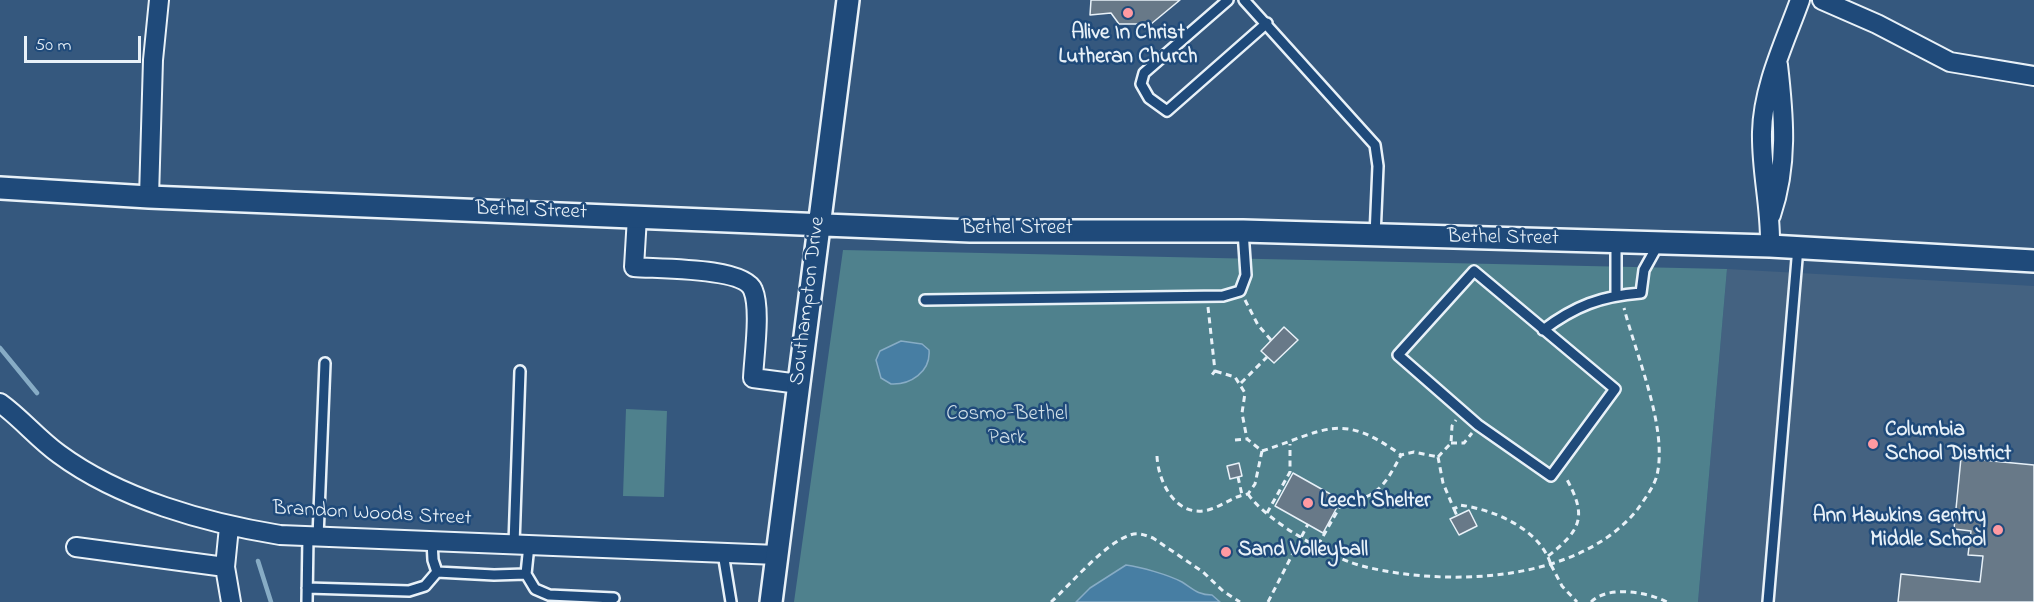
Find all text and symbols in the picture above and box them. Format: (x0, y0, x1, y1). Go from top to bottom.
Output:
marker: Alive In Christ Lutheran Church (1121, 6, 1135, 20)
place label: Alive In Christ Lutheran Church (1059, 22, 1197, 72)
scale bar (27, 24, 144, 62)
text: 50 m (35, 33, 72, 59)
street label: Bethel Street (475, 197, 587, 227)
street label: Southampton Drive (786, 215, 832, 387)
street label: Bethel Street (961, 217, 1073, 243)
street label: Bethel Street (1447, 225, 1559, 253)
park label: Cosmo-Bethel Park (946, 403, 1068, 453)
place label: Columbia School District (1885, 419, 2011, 469)
marker: Columbia School District (1866, 437, 1880, 451)
place label: Leech Shelter (1320, 490, 1431, 516)
marker: Leech Shelter (1301, 496, 1315, 510)
street label: Brandon Woods Street (272, 497, 472, 533)
place label: Ann Hawkins Gentry Middle School (1813, 505, 1986, 555)
marker: Ann Hawkins Gentry Middle School (1991, 523, 2005, 537)
place label: Sand Volleyball (1238, 539, 1368, 565)
marker: Sand Volleyball (1219, 545, 1233, 559)

